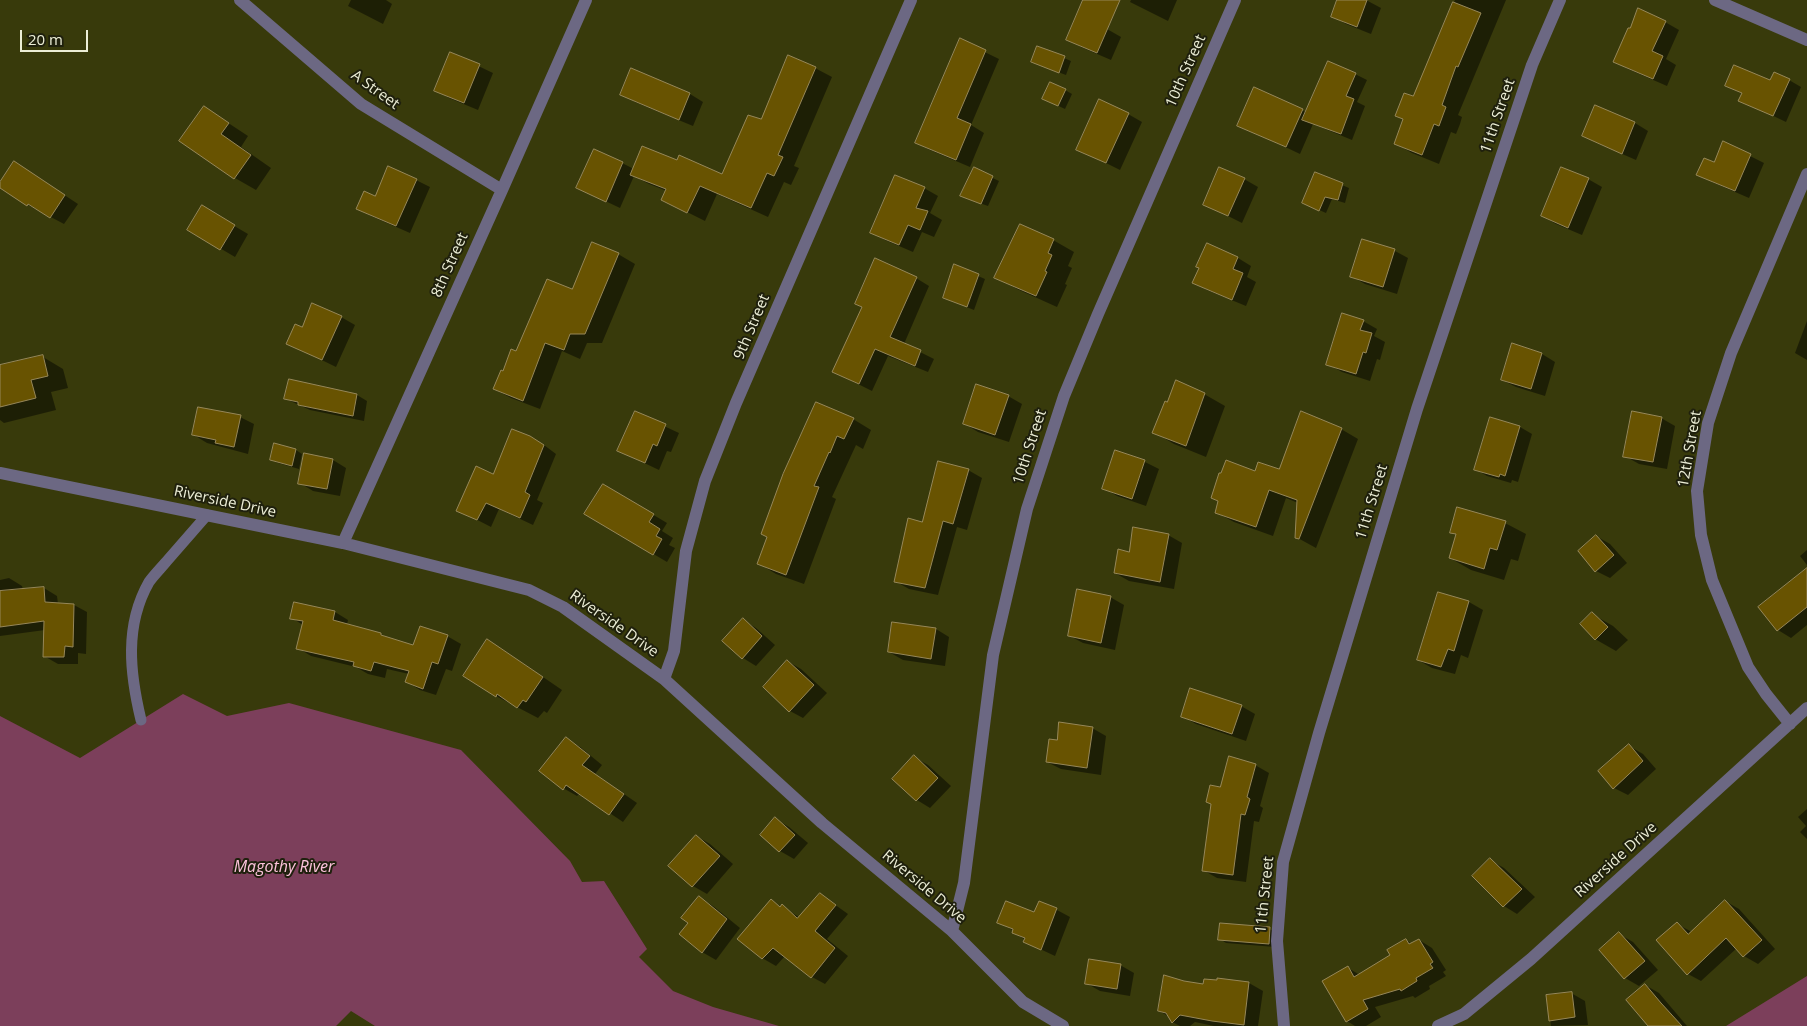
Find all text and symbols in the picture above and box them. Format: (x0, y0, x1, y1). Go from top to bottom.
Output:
scale bar (22, 20, 90, 52)
text: 20 m (28, 29, 63, 49)
street label: 10th Street (1162, 32, 1210, 110)
street label: A Street (347, 66, 403, 114)
street label: 11th Street (1477, 76, 1519, 156)
street label: 8th Street (428, 230, 472, 300)
street label: 9th Street (730, 292, 774, 362)
street label: 10th Street (1009, 407, 1051, 487)
street label: 12th Street (1674, 409, 1706, 489)
street label: 11th Street (1352, 462, 1392, 542)
street label: Riverside Drive (172, 482, 278, 522)
street label: Riverside Drive (566, 587, 662, 661)
street label: Riverside Drive (1571, 818, 1661, 902)
street label: Riverside Drive (878, 847, 970, 927)
street label: 11th Street (1252, 856, 1278, 934)
water label: Magothy River (234, 857, 334, 877)

